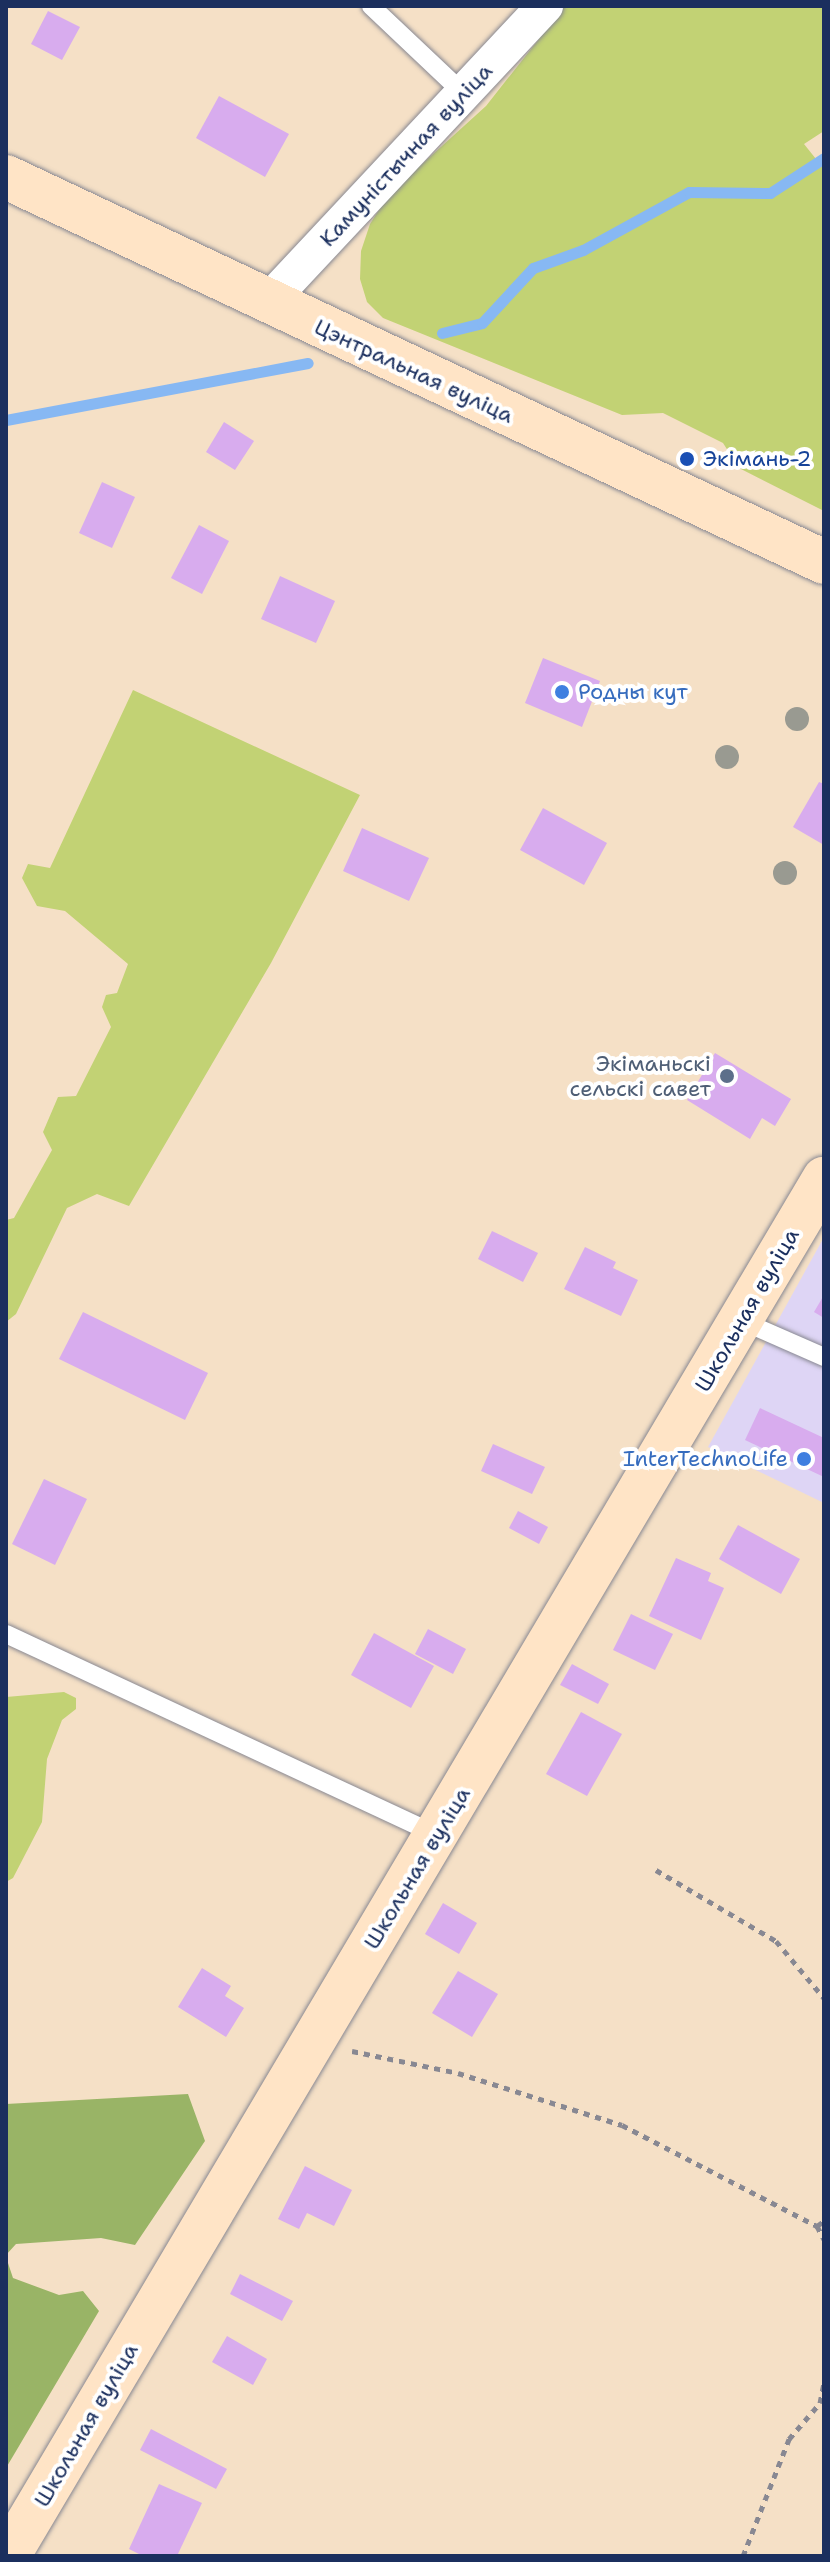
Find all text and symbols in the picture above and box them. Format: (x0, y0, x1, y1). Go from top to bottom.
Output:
street label: Камуністычная вуліца (314, 58, 498, 252)
street label: Цэнтральная вуліца (310, 313, 518, 429)
place label: Экімань-2 (703, 446, 812, 472)
marker: Экімань-2 (678, 450, 696, 468)
place label: Родны кут (578, 679, 688, 705)
marker: Родны кут (553, 683, 571, 701)
place label: Экіманьскі сельскі савет (570, 1050, 711, 1102)
marker: Экіманьскі сельскі савет (718, 1067, 736, 1085)
street label: Школьная вуліца (689, 1224, 805, 1396)
place label: InterTechnoLife (623, 1446, 788, 1472)
marker: InterTechnoLife (795, 1450, 813, 1468)
street label: Школьная вуліца (358, 1782, 476, 1954)
street label: Школьная вуліца (28, 2339, 144, 2511)

